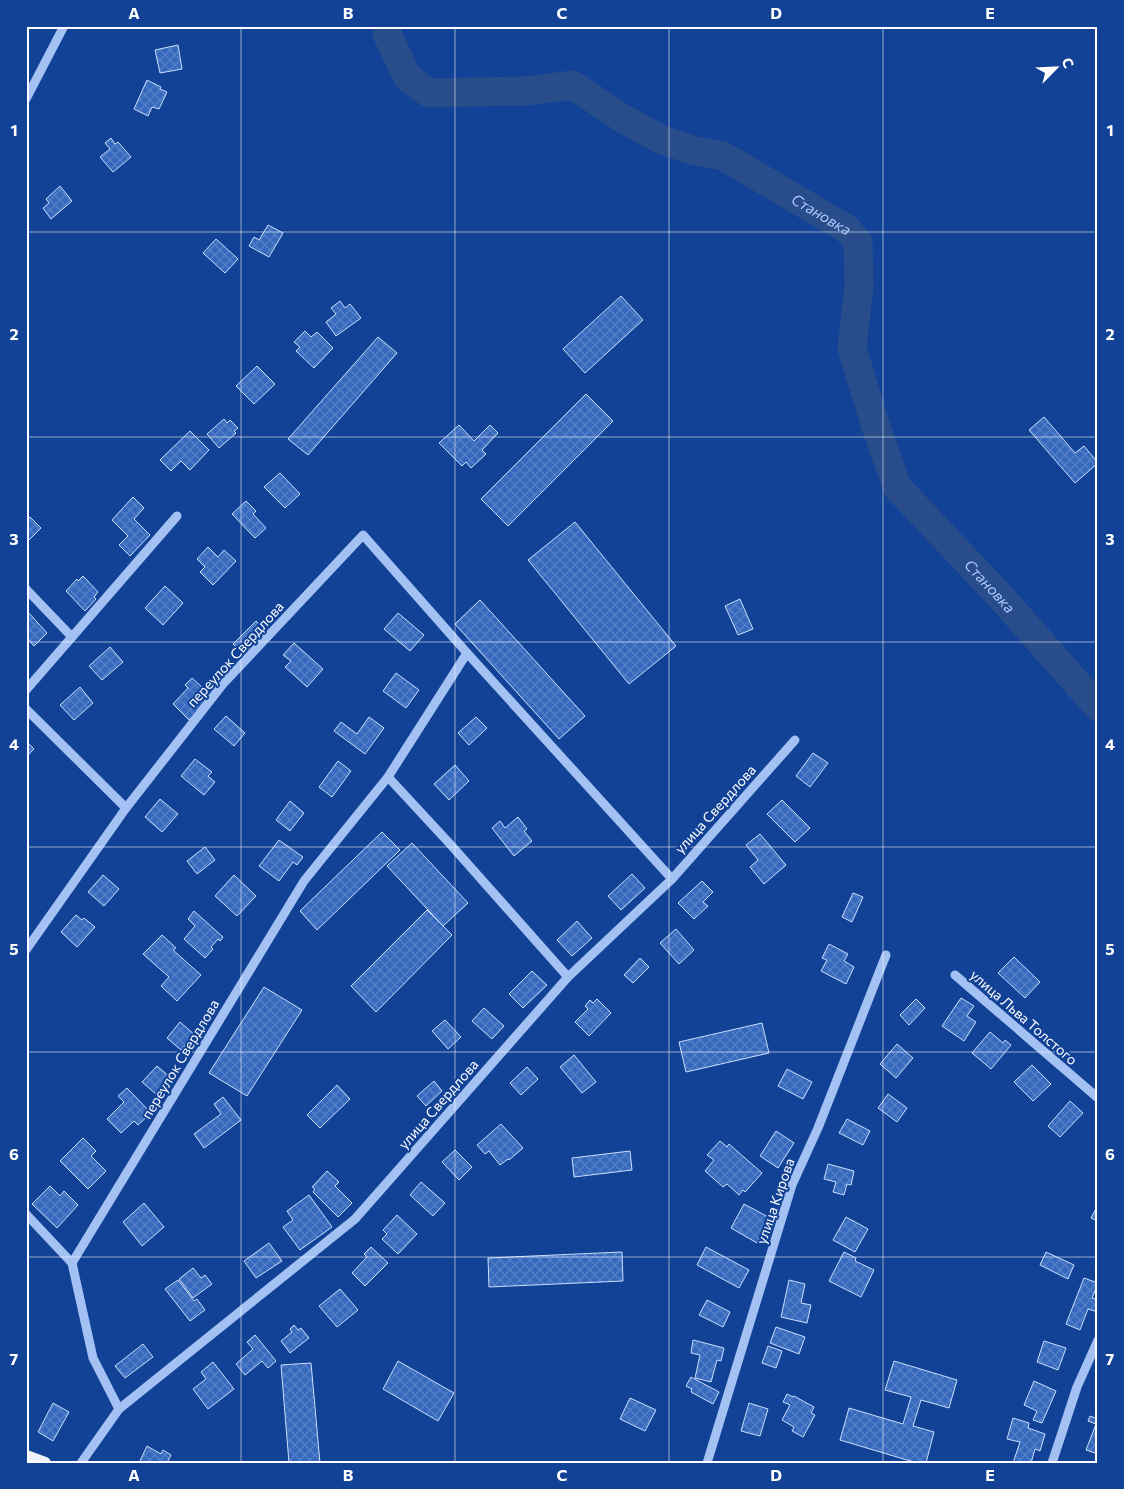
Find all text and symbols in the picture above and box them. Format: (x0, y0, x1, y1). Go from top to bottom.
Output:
text: A (128, 3, 140, 22)
text: B (343, 3, 354, 22)
text: C (557, 3, 568, 22)
text: D (770, 3, 782, 22)
text: E (985, 3, 995, 22)
north arrow (1032, 42, 1082, 92)
text: С (1059, 55, 1078, 70)
text: 1 (10, 120, 18, 139)
text: 1 (1106, 120, 1114, 139)
water label: Становка (788, 189, 855, 239)
text: 2 (9, 324, 19, 343)
text: 2 (1105, 324, 1115, 343)
text: 3 (9, 529, 19, 548)
text: 3 (1105, 529, 1115, 548)
water label: Становка (961, 556, 1019, 616)
street label: переулок Свердлова (183, 598, 287, 710)
text: 4 (9, 734, 19, 753)
text: 4 (1105, 734, 1115, 753)
street label: улица Свердлова (671, 761, 759, 857)
text: 5 (9, 939, 19, 958)
text: 5 (1105, 939, 1115, 958)
street label: улица Льва Толстого (967, 966, 1081, 1068)
street label: переулок Свердлова (138, 996, 222, 1122)
street label: улица Свердлова (394, 1056, 482, 1152)
text: 6 (9, 1144, 19, 1163)
text: 6 (1105, 1144, 1115, 1163)
street label: улица Кирова (752, 1156, 798, 1246)
text: 7 (10, 1349, 19, 1368)
text: 7 (1106, 1349, 1115, 1368)
text: A (128, 1465, 140, 1484)
text: B (343, 1465, 354, 1484)
text: C (557, 1465, 568, 1484)
text: D (770, 1465, 782, 1484)
text: E (985, 1465, 995, 1484)

